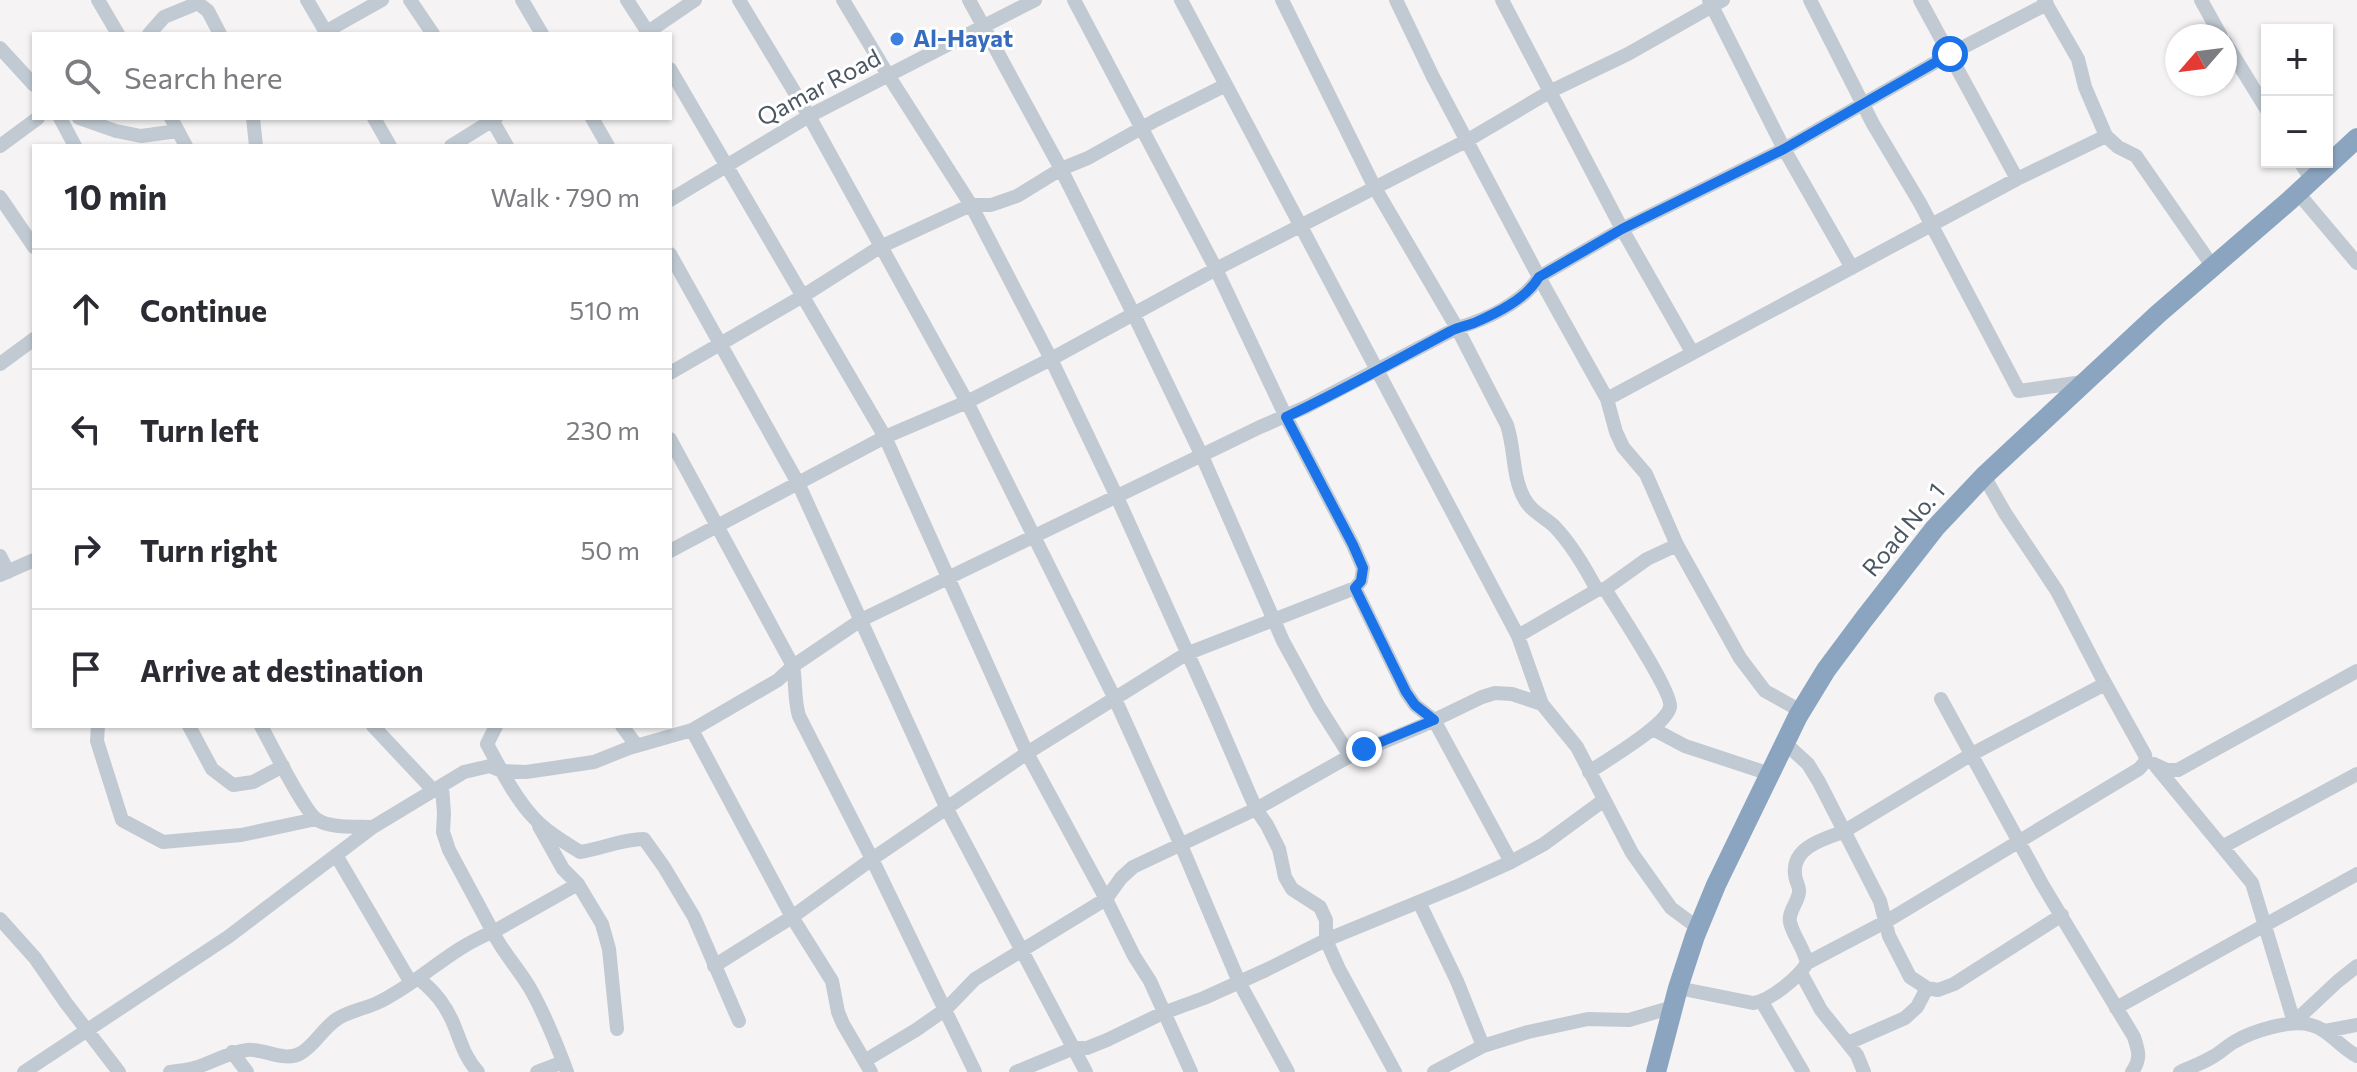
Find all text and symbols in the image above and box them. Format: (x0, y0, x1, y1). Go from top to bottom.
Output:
place label: Al-Hayat (913, 23, 1013, 52)
north arrow (2165, 24, 2237, 96)
map controls (2261, 24, 2333, 168)
button: + (2261, 24, 2333, 96)
marker: Al-Hayat (888, 30, 906, 48)
search box (32, 32, 672, 120)
route start (1932, 36, 1968, 72)
street label: Qamar Road (751, 42, 885, 131)
icon: search (60, 54, 104, 98)
text: Search here (124, 58, 283, 95)
button: − (2261, 96, 2333, 168)
text: 10 min (64, 175, 167, 217)
text: Walk · 790 m (490, 181, 640, 212)
icon: ahead (64, 287, 108, 331)
text: Continue (140, 291, 267, 328)
text: 510 m (569, 294, 640, 325)
icon: left (64, 407, 108, 451)
text: Turn left (140, 411, 259, 448)
text: 230 m (566, 414, 640, 445)
street label: Road No. 1 (1855, 476, 1950, 582)
icon: right (64, 527, 108, 571)
text: Turn right (140, 531, 277, 568)
text: 50 m (580, 534, 640, 565)
icon: arrive (64, 647, 108, 691)
text: Arrive at destination (140, 651, 424, 688)
route end (1346, 731, 1382, 767)

